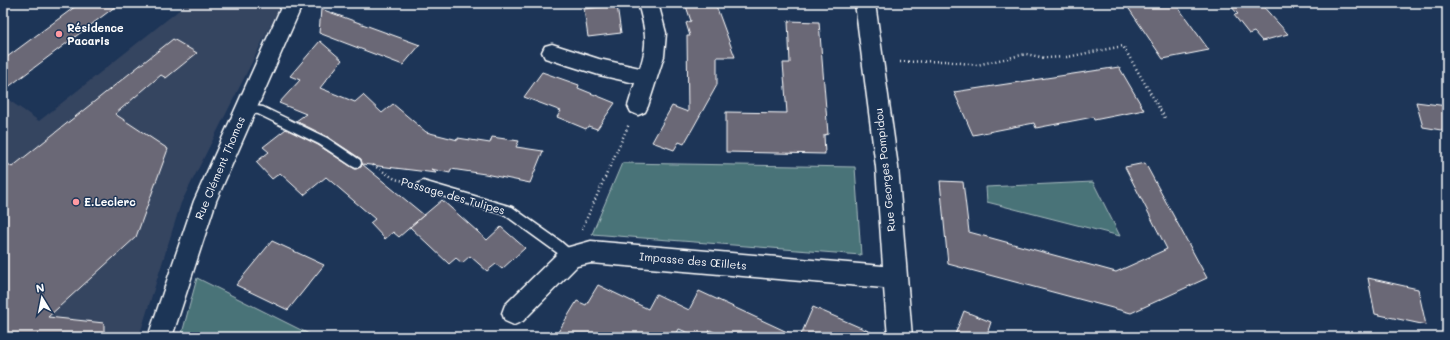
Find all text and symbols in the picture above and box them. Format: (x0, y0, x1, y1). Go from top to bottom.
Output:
place label: Résidence Pacaris (67, 20, 124, 48)
marker: Résidence Pacaris (54, 29, 64, 39)
street label: Rue Georges Pompidou (871, 108, 898, 233)
street label: Rue Clément Thomas (191, 114, 248, 222)
street label: Passage des Tulipes (399, 173, 507, 218)
place label: E.Leclerc (84, 194, 136, 209)
marker: E.Leclerc (71, 197, 81, 207)
street label: Impasse des Œillets (639, 248, 747, 273)
north arrow (22, 278, 62, 318)
text: N (35, 280, 46, 296)

